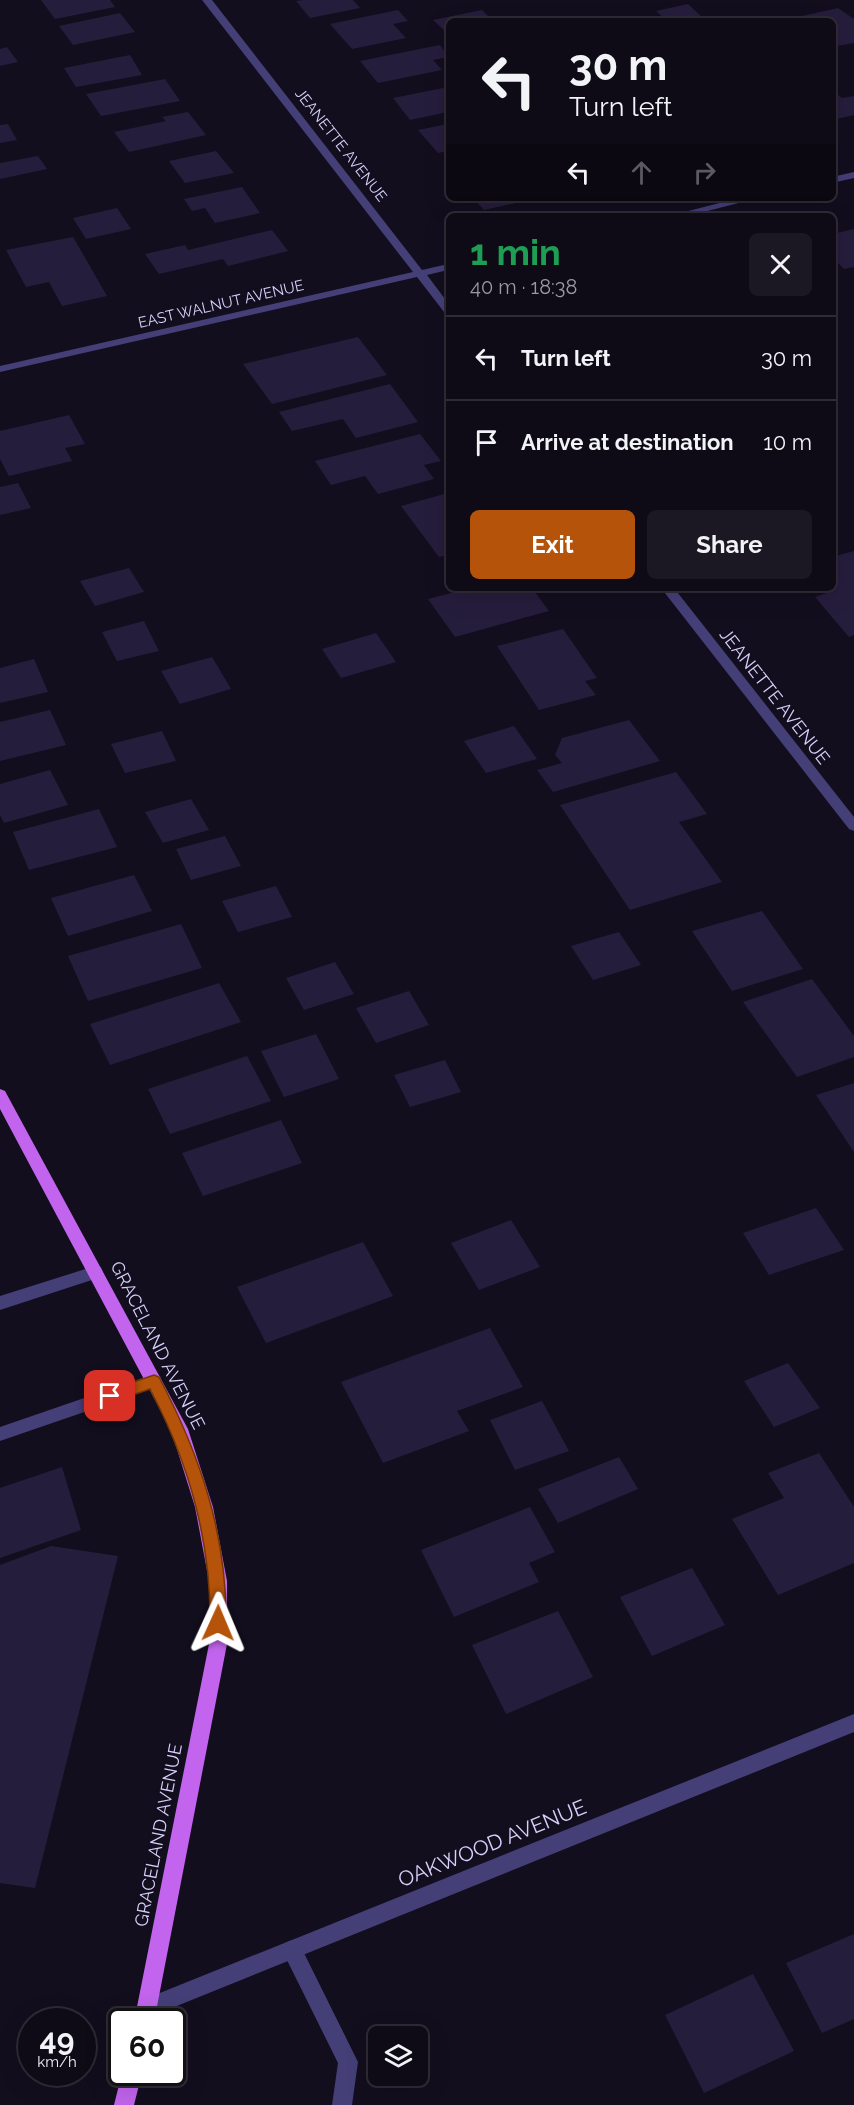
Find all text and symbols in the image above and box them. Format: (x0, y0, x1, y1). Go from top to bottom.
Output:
text: 30 m (569, 41, 667, 90)
icon: left (470, 42, 548, 120)
street label: JEANETTE AVENUE (291, 85, 391, 205)
text: Turn left (569, 91, 672, 122)
icon: left (562, 156, 595, 189)
icon: ahead (625, 156, 658, 189)
icon: right (688, 156, 721, 189)
text: 1 min (470, 231, 561, 273)
button: close (749, 233, 812, 296)
text: 40 m · 18:38 (470, 275, 577, 299)
street label: EAST WALNUT AVENUE (136, 276, 306, 332)
icon: left (470, 342, 503, 375)
text: Turn left (521, 345, 611, 371)
text: 30 m (761, 345, 812, 371)
icon: arrive (470, 426, 503, 459)
text: Arrive at destination (521, 429, 734, 455)
text: 10 m (763, 429, 812, 455)
button: Exit (470, 510, 635, 579)
button: Share (647, 510, 812, 579)
street label: JEANETTE AVENUE (716, 624, 835, 768)
street label: GRACELAND AVENUE (106, 1257, 210, 1433)
pin (84, 1370, 135, 1421)
icon: arrive (93, 1379, 126, 1412)
position arrow (186, 1591, 250, 1655)
street label: GRACELAND AVENUE (130, 1742, 186, 1928)
street label: OAKWOOD AVENUE (394, 1794, 590, 1892)
speed limit sign: 60 (108, 2008, 186, 2086)
text: 49 (40, 2022, 74, 2057)
map controls (368, 2026, 428, 2086)
button: layers (368, 2026, 428, 2086)
text: km/h (37, 2053, 77, 2071)

